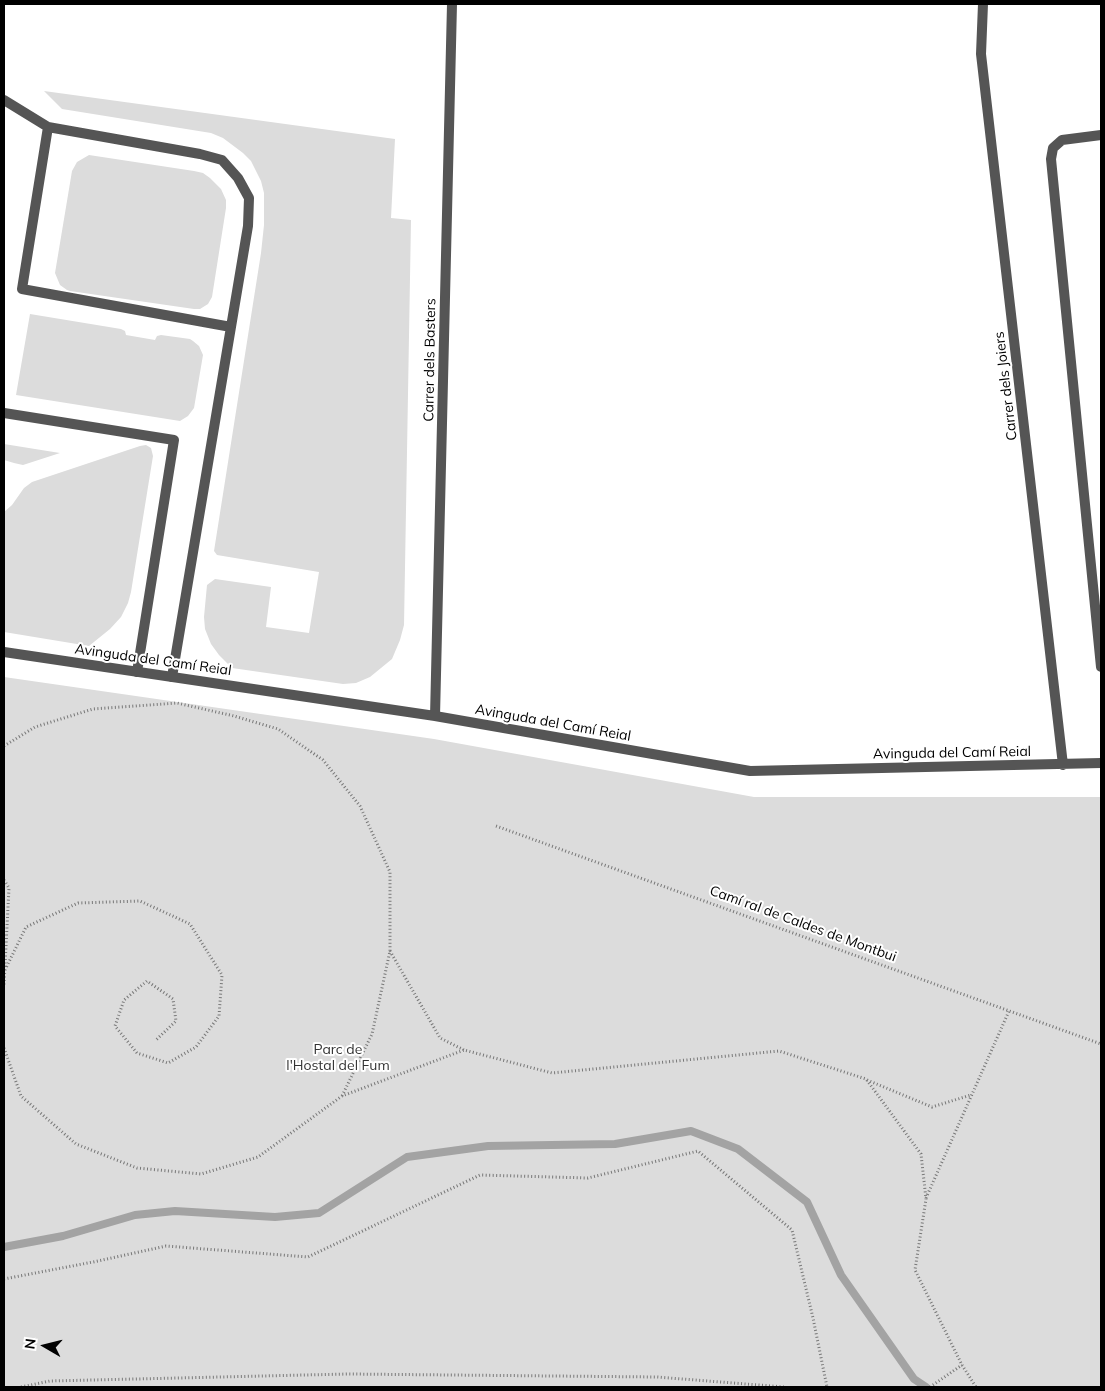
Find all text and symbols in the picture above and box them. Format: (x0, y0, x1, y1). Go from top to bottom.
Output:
street label: Carrer dels Basters (421, 298, 439, 422)
street label: Carrer dels Joiers (991, 331, 1021, 441)
street label: Avinguda del Camí Reial (74, 641, 232, 679)
street label: Avinguda del Camí Reial (474, 701, 632, 745)
street label: Avinguda del Camí Reial (873, 743, 1031, 763)
street label: Camí ral de Caldes de Montbui (707, 882, 899, 966)
park label: Parc de l'Hostal del Fum (286, 1042, 390, 1074)
north arrow (20, 1321, 70, 1371)
text: N (20, 1337, 40, 1350)

